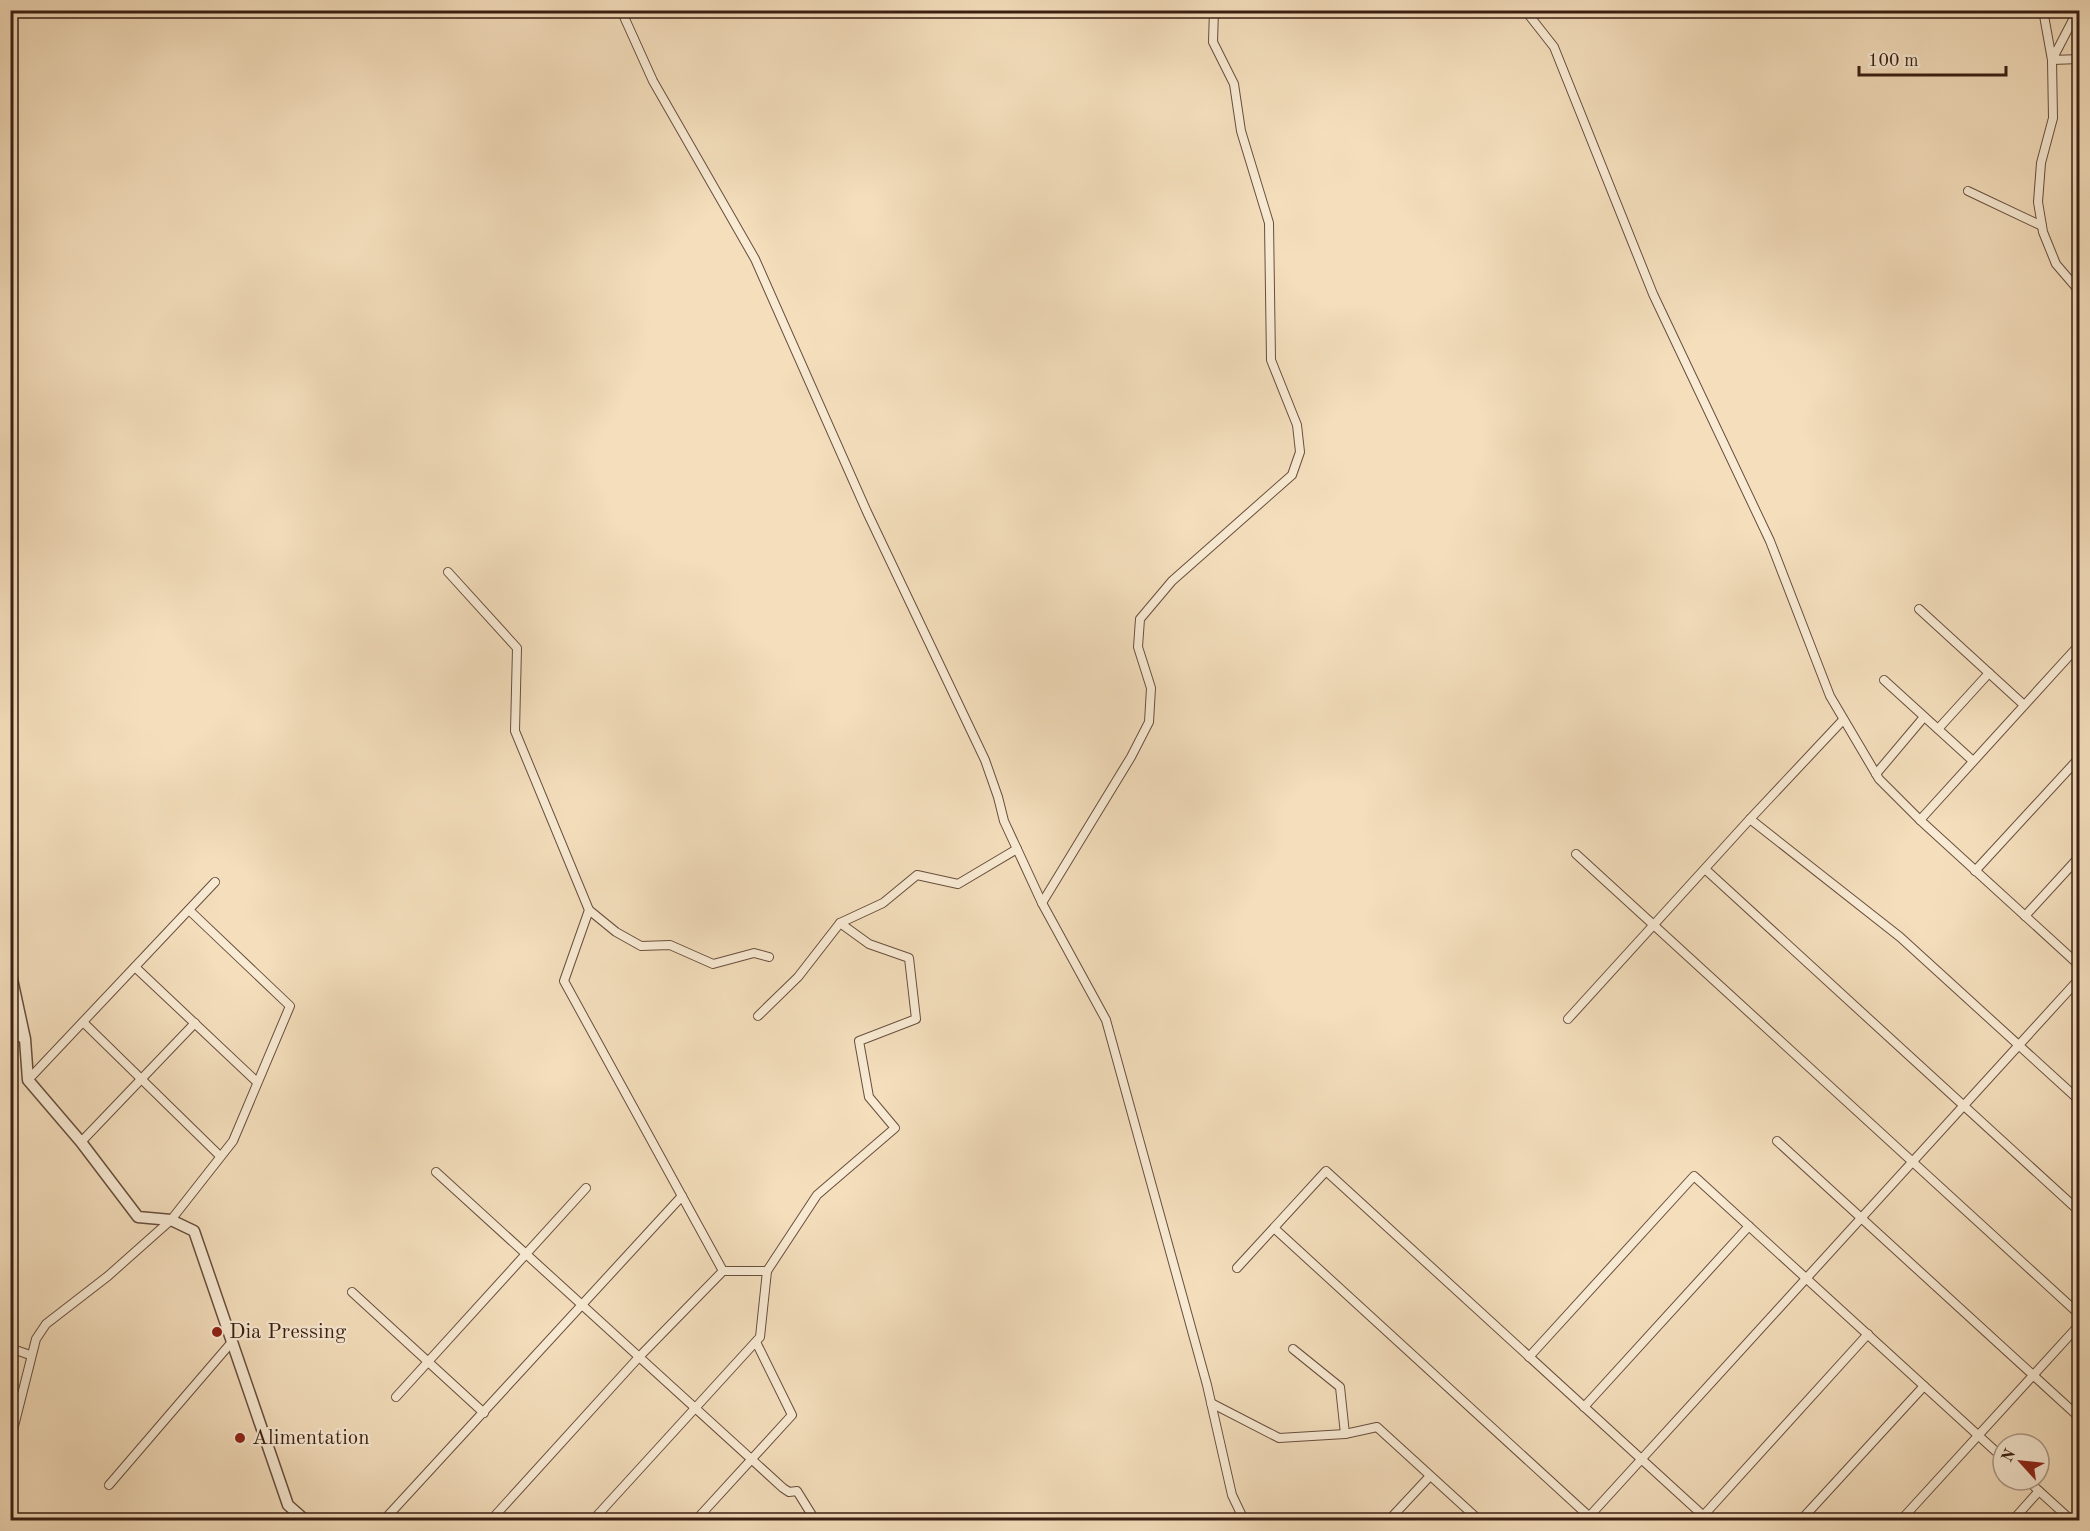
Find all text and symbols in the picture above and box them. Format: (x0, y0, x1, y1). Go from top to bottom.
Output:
scale bar (1859, 39, 2006, 77)
text: 100 m (1868, 52, 1919, 70)
place label: Dia Pressing (229, 1322, 347, 1343)
marker: Dia Pressing (210, 1325, 224, 1339)
place label: Alimentation (252, 1428, 370, 1449)
marker: Alimentation (233, 1431, 247, 1445)
north arrow (1991, 1432, 2051, 1492)
text: N (2000, 1446, 2020, 1465)

